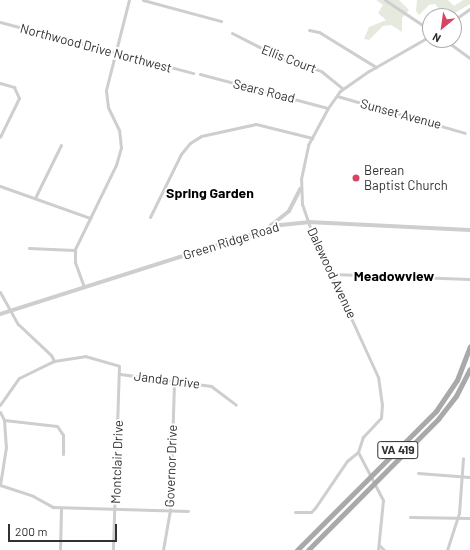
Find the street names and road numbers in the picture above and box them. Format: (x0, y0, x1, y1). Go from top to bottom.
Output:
street label: Northwood Drive Northwest (18, 20, 174, 76)
street label: Ellis Court (259, 41, 319, 77)
street label: Sears Road (231, 76, 297, 106)
street label: Sunset Avenue (359, 96, 443, 132)
street label: Green Ridge Road (181, 219, 281, 263)
street label: Dalewood Avenue (304, 225, 360, 321)
street label: Janda Drive (133, 368, 201, 392)
street label: Montclair Drive (108, 420, 126, 504)
street label: Governor Drive (162, 424, 180, 508)
road number: VA 419 (377, 440, 419, 460)

